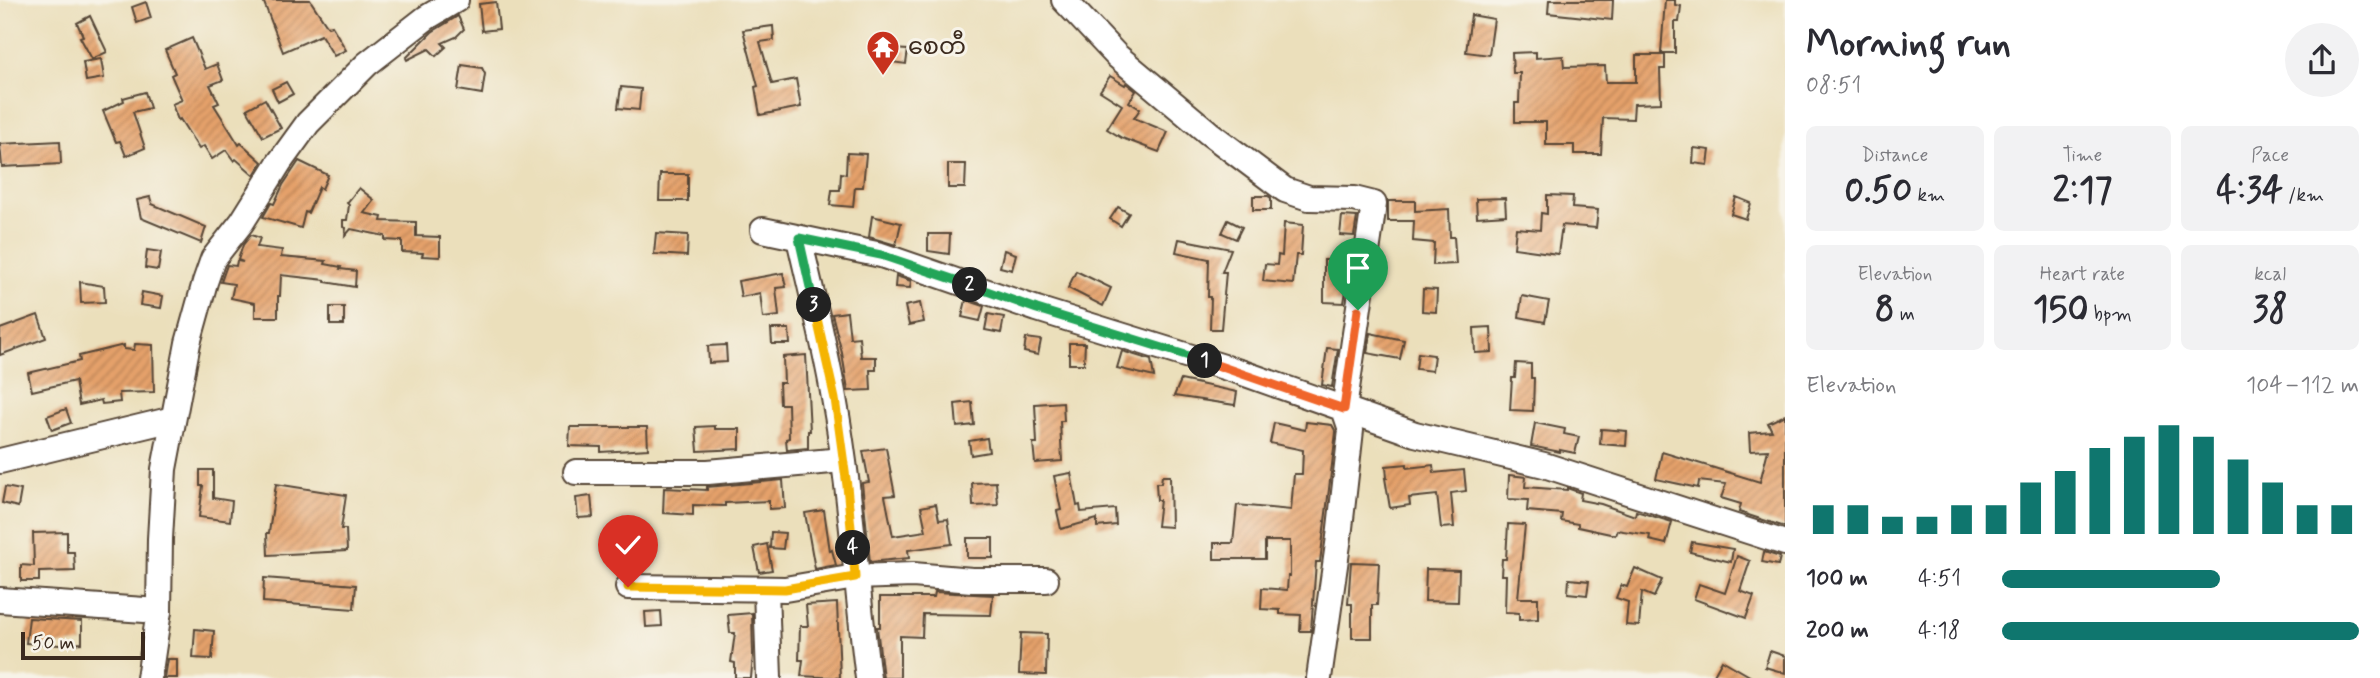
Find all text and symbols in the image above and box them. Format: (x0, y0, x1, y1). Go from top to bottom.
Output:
text: Morning run (1806, 20, 2011, 69)
button: share (2285, 23, 2359, 97)
temple icon: စေတီ (864, 28, 902, 77)
place label: စေတီ (908, 30, 966, 63)
text: 08:51 (1806, 71, 1861, 101)
text: Distance (1861, 143, 1928, 168)
text: Time (2063, 143, 2102, 168)
text: Pace (2251, 143, 2289, 168)
text: 0.50 (1844, 168, 1912, 214)
text: 2:17 (2053, 168, 2112, 214)
text: 4:34 (2216, 168, 2283, 214)
text: km (1912, 183, 1945, 208)
text: /km (2283, 183, 2324, 208)
pin (1328, 238, 1388, 310)
icon: arrive (1339, 249, 1377, 287)
text: Elevation (1857, 262, 1932, 287)
text: Heart rate (2040, 262, 2125, 287)
text: kcal (2254, 262, 2286, 287)
pin: 2 (953, 268, 988, 302)
text: 2 (965, 272, 974, 297)
text: 8 (1875, 287, 1895, 333)
text: 150 (2033, 287, 2088, 333)
text: 38 (2253, 287, 2288, 333)
pin: 3 (796, 288, 832, 322)
text: 3 (809, 292, 818, 317)
text: m (1895, 302, 1915, 327)
text: bpm (2088, 302, 2132, 327)
pin: 1 (1188, 344, 1222, 378)
text: 1 (1200, 348, 1209, 373)
text: Elevation (1806, 371, 1897, 401)
text: 104–112 m (2246, 371, 2359, 401)
pin (598, 515, 658, 587)
icon: check (609, 526, 647, 564)
pin: 4 (836, 530, 870, 566)
text: 4 (847, 535, 858, 560)
text: 100 m (1806, 564, 1868, 594)
text: 4:51 (1918, 564, 1961, 594)
text: 200 m (1806, 616, 1869, 646)
text: 4:18 (1918, 616, 1960, 646)
scale bar (21, 629, 145, 661)
text: 50 m (32, 631, 75, 656)

